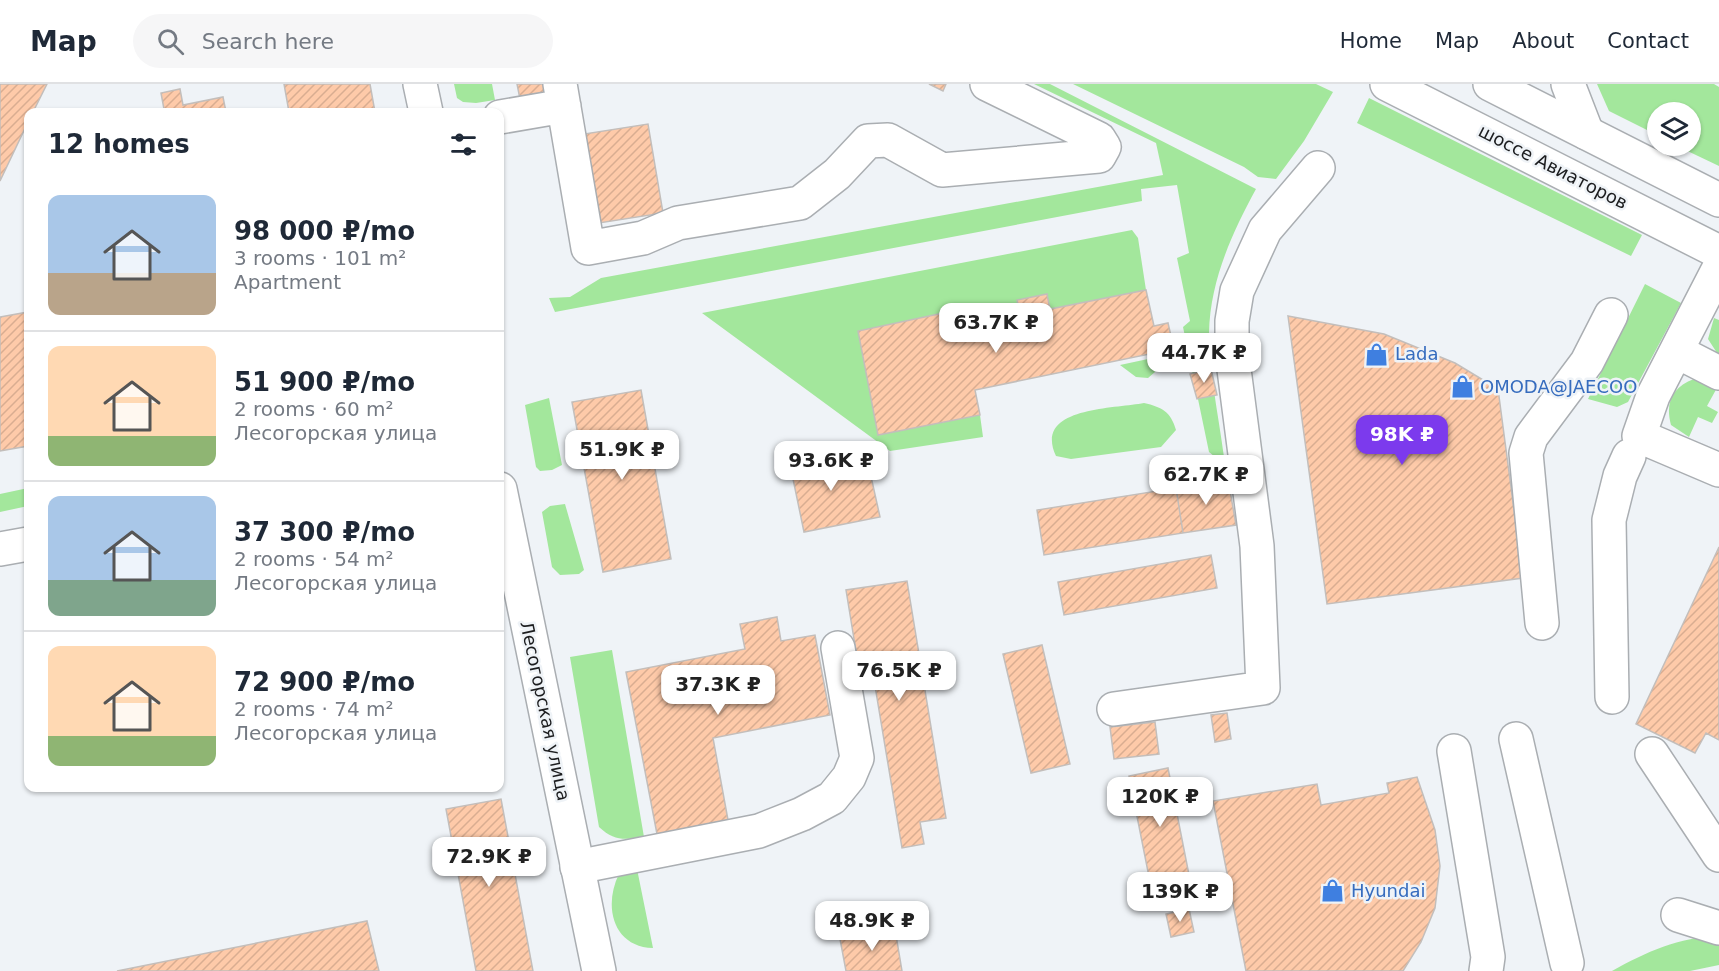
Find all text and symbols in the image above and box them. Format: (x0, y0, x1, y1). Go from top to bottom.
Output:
search box (133, 14, 553, 68)
text: Map (30, 25, 97, 58)
icon: search (154, 25, 187, 58)
text: Search here (202, 29, 334, 54)
text: Home (1340, 29, 1402, 53)
text: Map (1435, 29, 1479, 53)
text: About (1512, 29, 1574, 53)
text: Contact (1607, 29, 1689, 53)
map controls (1647, 102, 1701, 156)
button: layers (1647, 102, 1701, 156)
street label: шоссе Авиаторов (1475, 120, 1631, 213)
icon: filters (447, 128, 480, 161)
text: 12 homes (48, 129, 190, 159)
text: 98 000 ₽/mo (234, 216, 415, 246)
icon: home (96, 219, 168, 291)
text: 3 rooms · 101 m² (234, 246, 406, 270)
text: Apartment (234, 270, 341, 294)
pin: 63.7K ₽ (941, 303, 1051, 354)
text: 63.7K ₽ (953, 310, 1039, 334)
pin: 44.7K ₽ (1149, 333, 1259, 384)
text: 44.7K ₽ (1161, 340, 1247, 364)
shop icon: Lada (1364, 341, 1390, 367)
place label: Lada (1395, 343, 1439, 364)
text: 51 900 ₽/mo (234, 367, 415, 397)
icon: home (96, 370, 168, 442)
shop icon: OMODA@JAECOO (1449, 374, 1475, 400)
place label: OMODA@JAECOO (1480, 376, 1637, 397)
text: 2 rooms · 60 m² (234, 397, 394, 421)
pin: 98K ₽ (1360, 415, 1444, 466)
text: Лесогорская улица (234, 421, 437, 445)
text: 98K ₽ (1370, 422, 1434, 446)
pin: 51.9K ₽ (567, 430, 677, 481)
text: 51.9K ₽ (579, 437, 665, 461)
pin: 93.6K ₽ (776, 441, 886, 492)
text: 93.6K ₽ (788, 448, 874, 472)
pin: 62.7K ₽ (1151, 455, 1261, 506)
text: 62.7K ₽ (1163, 462, 1249, 486)
text: 37 300 ₽/mo (234, 517, 415, 547)
icon: home (96, 520, 168, 592)
text: 2 rooms · 54 m² (234, 547, 394, 571)
text: Лесогорская улица (234, 571, 437, 595)
street label: Лесогорская улица (516, 619, 575, 803)
pin: 76.5K ₽ (844, 651, 954, 702)
text: 76.5K ₽ (856, 658, 942, 682)
pin: 37.3K ₽ (663, 665, 773, 716)
text: 72 900 ₽/mo (234, 667, 415, 697)
icon: home (96, 670, 168, 742)
text: 37.3K ₽ (675, 672, 761, 696)
text: 2 rooms · 74 m² (234, 697, 394, 721)
text: Лесогорская улица (234, 721, 437, 745)
pin: 120K ₽ (1111, 777, 1209, 828)
text: 120K ₽ (1121, 784, 1199, 808)
pin: 72.9K ₽ (434, 837, 544, 888)
text: 72.9K ₽ (446, 844, 532, 868)
pin: 139K ₽ (1131, 872, 1229, 923)
shop icon: Hyundai (1320, 878, 1346, 904)
text: 139K ₽ (1141, 879, 1219, 903)
place label: Hyundai (1351, 880, 1425, 901)
pin: 48.9K ₽ (817, 901, 927, 952)
text: 48.9K ₽ (829, 908, 915, 932)

